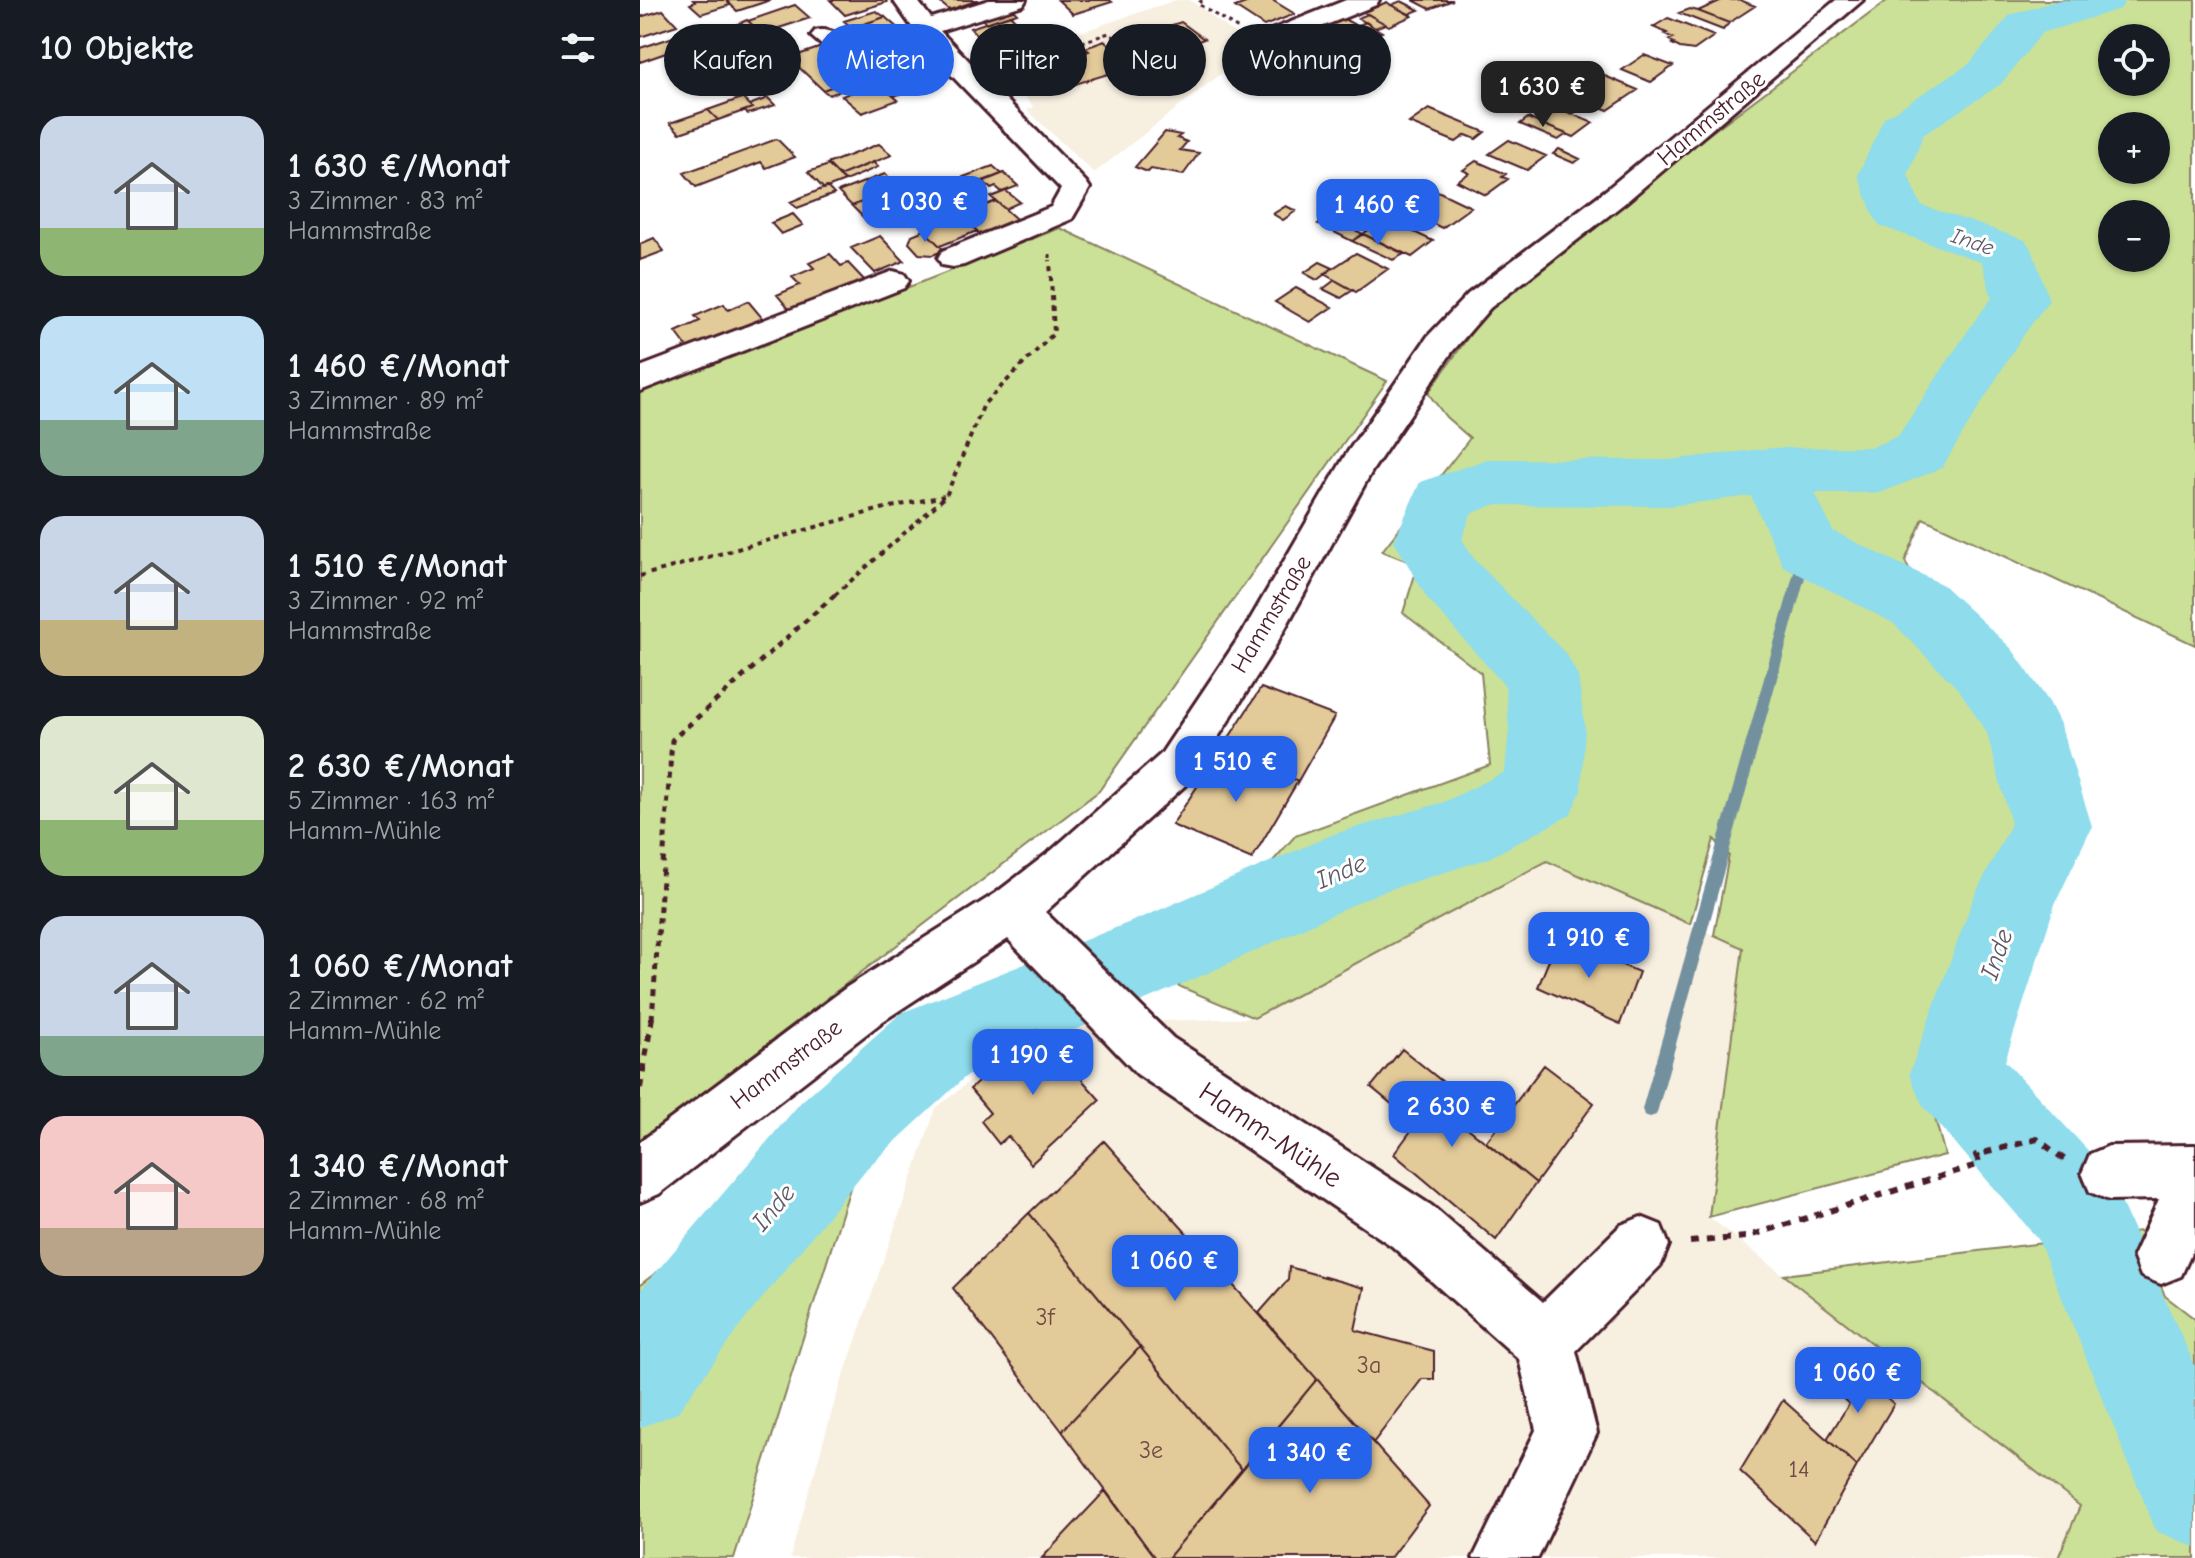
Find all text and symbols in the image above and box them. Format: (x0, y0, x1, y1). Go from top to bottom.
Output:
chip: Kaufen (664, 24, 801, 96)
chip: Mieten (817, 24, 954, 96)
chip: Filter (970, 24, 1087, 96)
chip: Neu (1103, 24, 1206, 96)
chip: Wohnung (1222, 24, 1391, 96)
map controls (2098, 24, 2170, 272)
button: locate (2098, 24, 2170, 96)
icon: filters (556, 26, 600, 70)
text: 10 Objekte (40, 28, 194, 68)
pin: 1 630 € (1469, 61, 1617, 129)
street label: Hammstraße (1651, 65, 1771, 171)
text: 1 630 € (1499, 72, 1587, 102)
button: + (2098, 112, 2170, 184)
text: 1 630 €/Monat (288, 146, 510, 186)
icon: home (104, 148, 200, 244)
pin: 1 030 € (851, 176, 999, 244)
pin: 1 460 € (1304, 179, 1452, 247)
text: 3 Zimmer · 83 m² (288, 186, 482, 216)
text: 1 030 € (880, 187, 970, 217)
text: 1 460 € (1334, 190, 1422, 220)
button: − (2098, 200, 2170, 272)
text: Hammstraße (288, 216, 431, 246)
water label: Inde (1947, 222, 1998, 261)
text: 1 460 €/Monat (288, 346, 509, 386)
icon: home (104, 348, 200, 444)
text: 3 Zimmer · 89 m² (288, 386, 483, 416)
text: Hammstraße (288, 416, 431, 446)
text: 1 510 €/Monat (288, 546, 507, 586)
icon: home (104, 548, 200, 644)
street label: Hammstraße (1225, 550, 1317, 678)
text: 3 Zimmer · 92 m² (288, 586, 483, 616)
text: Hammstraße (288, 616, 431, 646)
pin: 1 510 € (1162, 736, 1310, 804)
text: 2 630 €/Monat (288, 746, 513, 786)
text: 1 510 € (1193, 747, 1279, 777)
icon: home (104, 748, 200, 844)
text: 5 Zimmer · 163 m² (288, 786, 494, 816)
text: Hamm-Mühle (288, 816, 441, 846)
water label: Inde (1311, 848, 1371, 896)
pin: 1 910 € (1515, 912, 1663, 980)
text: 1 910 € (1546, 923, 1632, 953)
water label: Inde (1974, 925, 2020, 985)
text: 1 060 €/Monat (288, 946, 512, 986)
icon: home (104, 948, 200, 1044)
text: 2 Zimmer · 62 m² (288, 986, 484, 1016)
street label: Hammstraße (725, 1013, 847, 1115)
text: Hamm-Mühle (288, 1016, 441, 1046)
pin: 1 190 € (959, 1029, 1107, 1097)
text: 1 190 € (990, 1040, 1076, 1070)
street label: Hamm-Mühle (1193, 1075, 1348, 1194)
pin: 2 630 € (1378, 1081, 1526, 1149)
text: 2 630 € (1407, 1092, 1497, 1122)
text: 1 340 €/Monat (288, 1146, 508, 1186)
icon: home (104, 1148, 200, 1244)
water label: Inde (745, 1178, 802, 1238)
text: 2 Zimmer · 68 m² (288, 1186, 484, 1216)
text: Hamm-Mühle (288, 1216, 441, 1246)
pin: 1 060 € (1101, 1235, 1249, 1303)
text: 1 060 € (1130, 1246, 1220, 1276)
house number: 3f (1036, 1303, 1056, 1331)
pin: 1 060 € (1784, 1347, 1932, 1415)
house number: 3a (1357, 1351, 1381, 1379)
text: 1 060 € (1813, 1358, 1903, 1388)
pin: 1 340 € (1236, 1427, 1384, 1495)
house number: 3e (1139, 1436, 1163, 1464)
text: 1 340 € (1267, 1438, 1353, 1468)
house number: 14 (1788, 1455, 1810, 1483)

